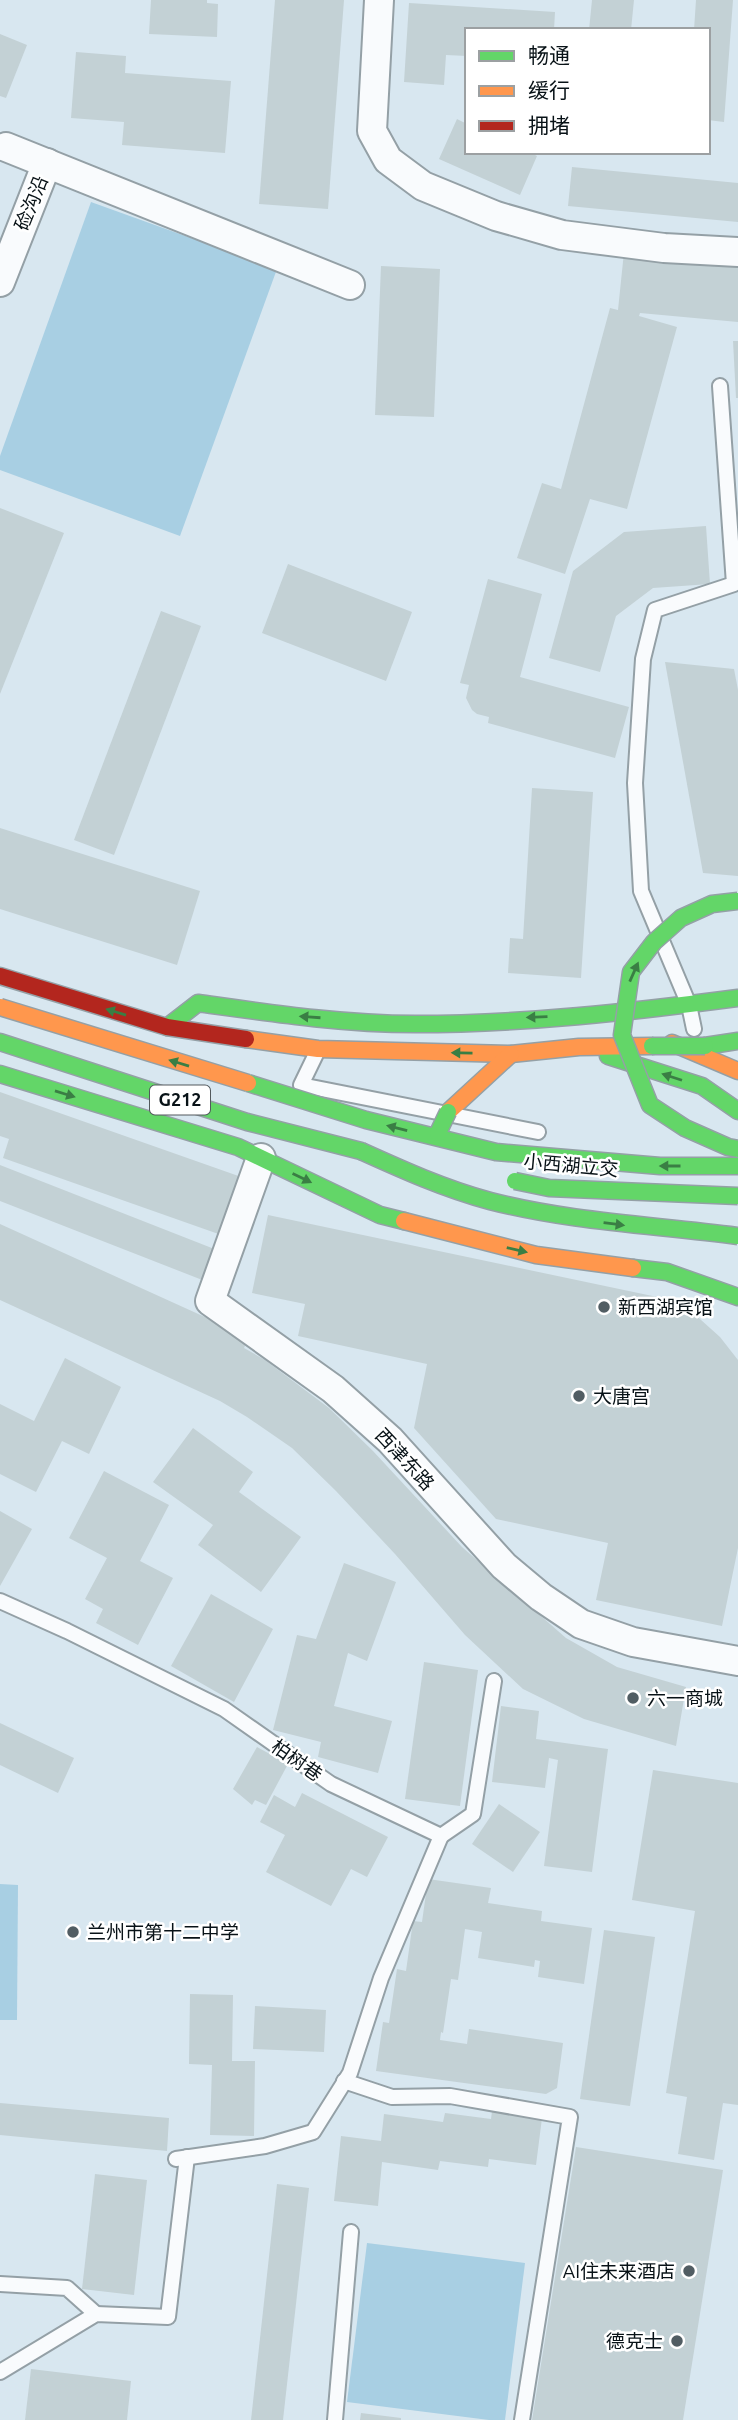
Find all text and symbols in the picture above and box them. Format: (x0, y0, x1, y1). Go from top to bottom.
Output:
legend (465, 28, 710, 154)
text: 畅通 (528, 43, 570, 67)
text: 缓行 (528, 78, 570, 102)
text: 拥堵 (528, 113, 570, 137)
street label: 硷沟沿 (10, 172, 52, 234)
one-way arrow (628, 962, 640, 982)
one-way arrow (105, 1006, 126, 1016)
one-way arrow (299, 1011, 321, 1022)
one-way arrow (526, 1012, 548, 1023)
one-way arrow (451, 1047, 473, 1059)
one-way arrow (168, 1057, 189, 1067)
one-way arrow (662, 1071, 683, 1082)
road number: G212 (150, 1086, 210, 1114)
one-way arrow (55, 1089, 76, 1099)
one-way arrow (386, 1122, 408, 1133)
street label: 小西湖立交 (523, 1150, 619, 1180)
one-way arrow (659, 1160, 681, 1172)
one-way arrow (292, 1173, 312, 1184)
one-way arrow (603, 1218, 625, 1229)
one-way arrow (506, 1245, 528, 1256)
place label: 新西湖宾馆 (618, 1296, 713, 1318)
marker: 新西湖宾馆 (596, 1299, 612, 1315)
place label: 大唐宫 (593, 1385, 650, 1407)
marker: 大唐宫 (571, 1388, 587, 1404)
street label: 西津东路 (371, 1424, 439, 1494)
place label: 六一商城 (647, 1687, 723, 1709)
marker: 六一商城 (625, 1690, 641, 1706)
street label: 柏树巷 (267, 1735, 327, 1785)
place label: 兰州市第十二中学 (87, 1921, 239, 1943)
marker: 兰州市第十二中学 (65, 1924, 81, 1940)
place label: AI住未来酒店 (563, 2260, 675, 2282)
marker: AI住未来酒店 (681, 2263, 697, 2279)
place label: 德克士 (606, 2330, 663, 2352)
marker: 德克士 (669, 2333, 685, 2349)

